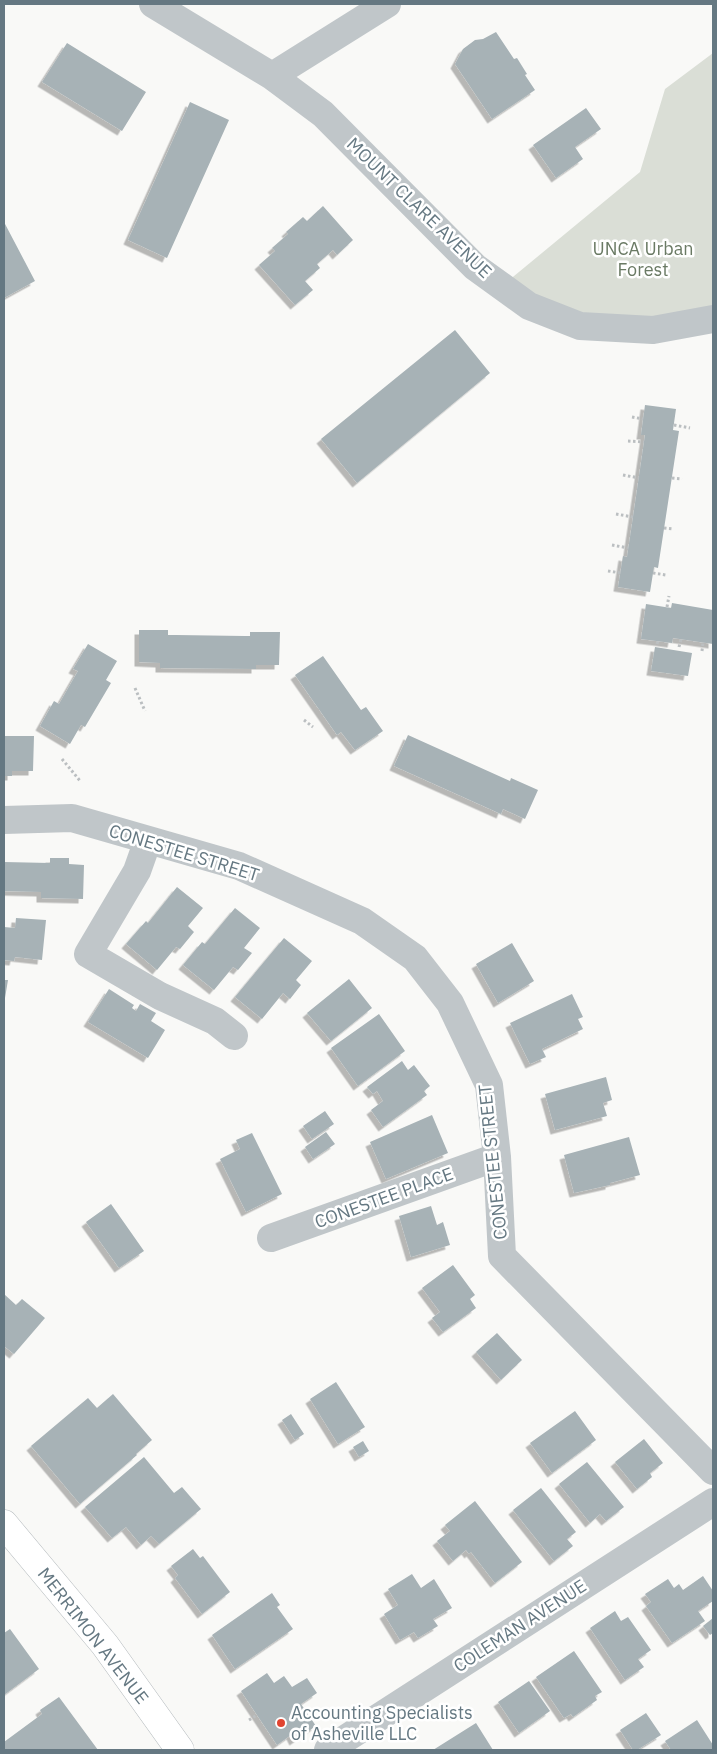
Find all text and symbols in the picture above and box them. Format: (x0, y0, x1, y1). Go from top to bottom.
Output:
street label: MOUNT CLARE AVENUE (342, 132, 497, 283)
park label: UNCA Urban Forest (593, 237, 693, 281)
street label: CONESTEE STREET (106, 819, 262, 886)
street label: CONESTEE STREET (473, 1083, 512, 1241)
street label: CONESTEE PLACE (311, 1162, 456, 1233)
street label: MERRIMON AVENUE (33, 1563, 154, 1709)
street label: COLEMAN AVENUE (449, 1574, 591, 1677)
place label: Accounting Specialists of Asheville LLC (291, 1701, 473, 1745)
marker: Accounting Specialists of Asheville LLC (275, 1717, 287, 1729)

